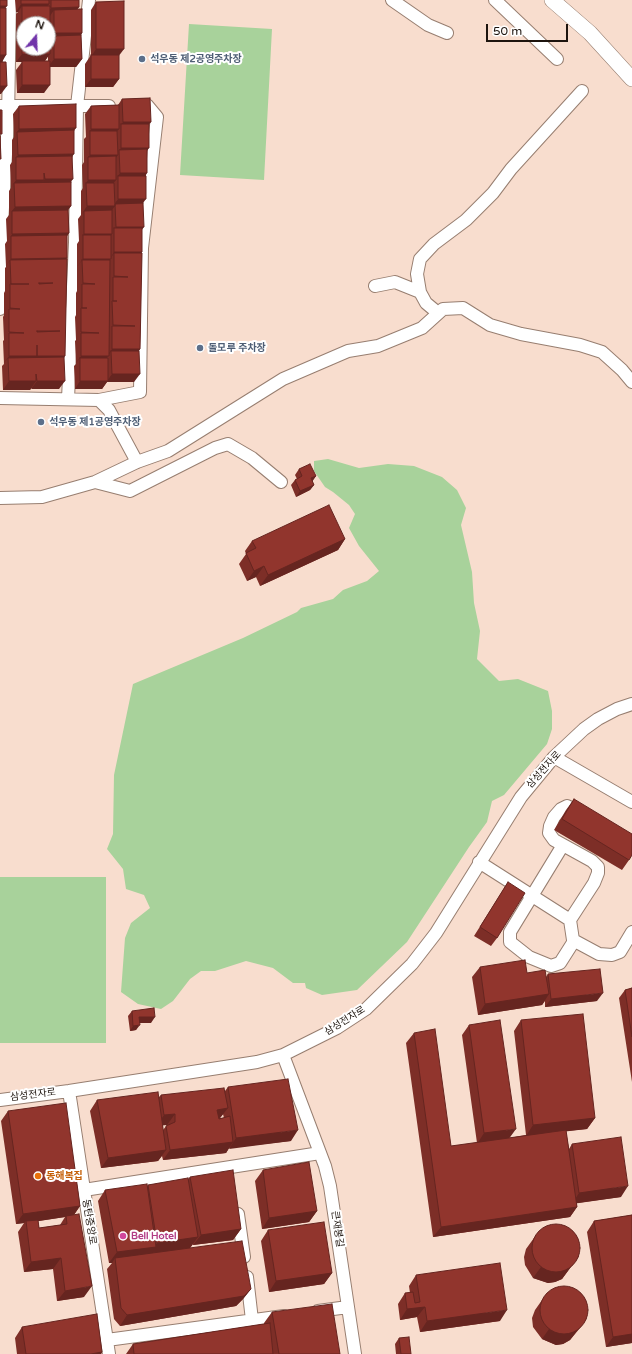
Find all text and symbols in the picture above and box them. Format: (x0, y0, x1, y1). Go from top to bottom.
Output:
north arrow (16, 16, 56, 56)
scale bar (488, 16, 570, 42)
text: N (33, 18, 46, 33)
text: 50 m (493, 24, 522, 38)
place label: 석우동 제2공영주차장 (150, 53, 242, 65)
marker: 석우동 제2공영주차장 (137, 54, 147, 64)
place label: 돌모루 주차장 (208, 342, 266, 354)
marker: 돌모루 주차장 (195, 343, 205, 353)
place label: 석우동 제1공영주차장 (49, 416, 141, 428)
marker: 석우동 제1공영주차장 (36, 417, 46, 427)
street label: 삼성전자로 (524, 749, 564, 791)
street label: 삼성전자로 (322, 1004, 368, 1038)
street label: 삼성전자로 (9, 1086, 57, 1104)
place label: 동해복집 (46, 1170, 83, 1182)
marker: 동해복집 (33, 1171, 43, 1181)
street label: 동탄중앙로 (79, 1198, 99, 1246)
street label: 큰재봉길 (328, 1210, 346, 1248)
place label: Bell Hotel (131, 1230, 176, 1242)
marker: Bell Hotel (118, 1231, 128, 1241)

